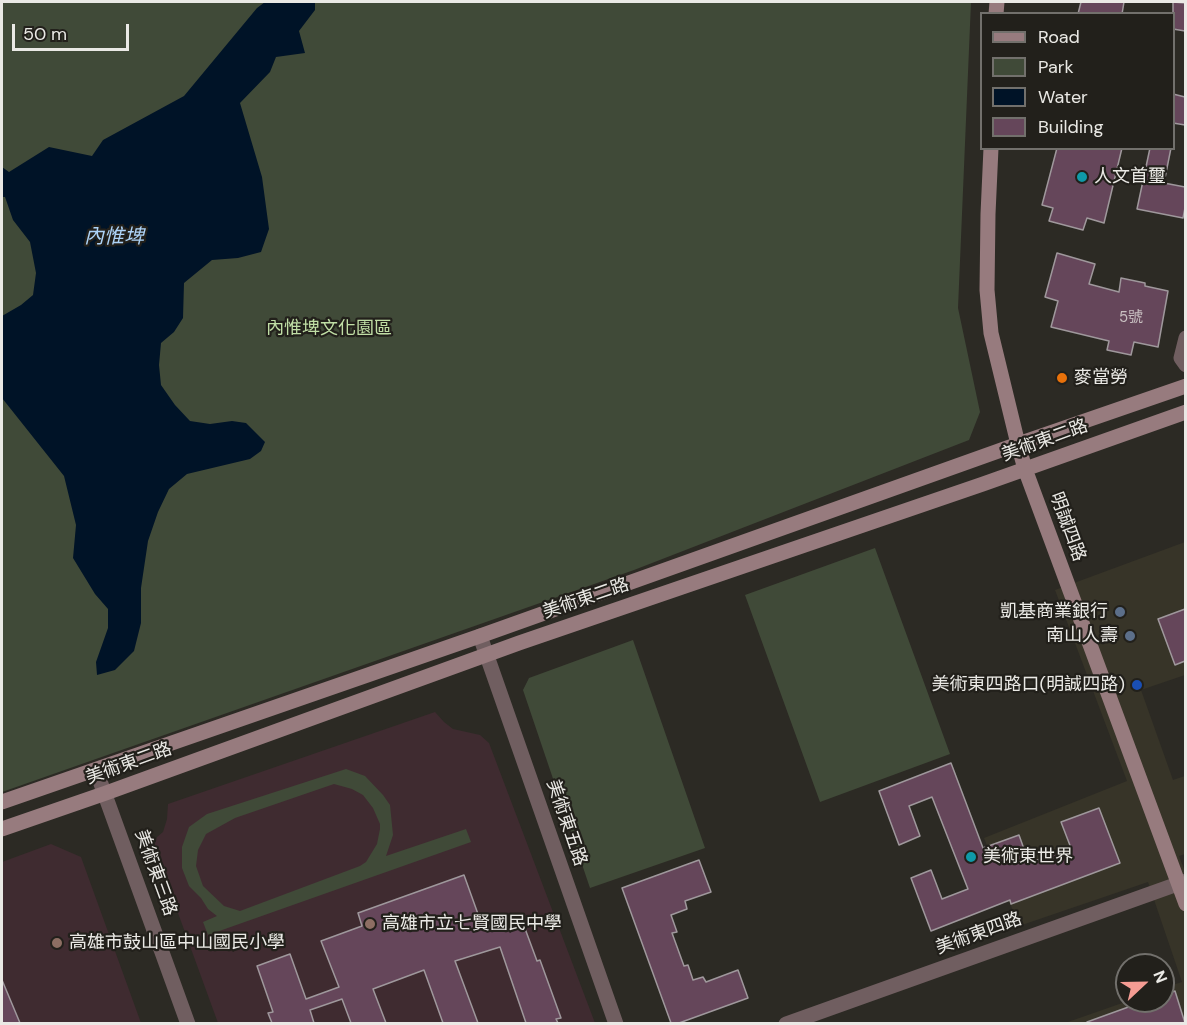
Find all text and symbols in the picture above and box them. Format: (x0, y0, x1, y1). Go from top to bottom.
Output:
scale bar (15, 12, 132, 50)
legend (980, 12, 1175, 150)
text: 50 m (23, 22, 67, 46)
text: Road (1038, 25, 1080, 49)
text: Park (1038, 55, 1074, 79)
text: Water (1038, 85, 1088, 109)
text: Building (1038, 115, 1103, 139)
place label: 人文首璽 (1094, 166, 1166, 188)
marker: 人文首璽 (1075, 170, 1089, 184)
water label: 內惟埤 (84, 226, 144, 250)
house number: 5號 (1119, 309, 1143, 327)
park label: 內惟埤文化園區 (266, 318, 392, 340)
place label: 麥當勞 (1074, 367, 1128, 389)
marker: 麥當勞 (1055, 371, 1069, 385)
street label: 美術東二路 (999, 415, 1091, 467)
street label: 明誠四路 (1045, 489, 1089, 565)
street label: 美術東二路 (540, 574, 632, 624)
place label: 凱基商業銀行 (1000, 601, 1108, 623)
marker: 凱基商業銀行 (1113, 605, 1127, 619)
place label: 南山人壽 (1046, 625, 1118, 647)
marker: 南山人壽 (1123, 629, 1137, 643)
place label: 美術東四路口(明誠四路) (932, 674, 1125, 696)
marker: 美術東四路口(明誠四路) (1130, 678, 1144, 692)
street label: 美術東二路 (83, 738, 175, 790)
street label: 美術東五路 (541, 777, 591, 869)
street label: 美術東三路 (129, 827, 181, 919)
place label: 美術東世界 (983, 846, 1073, 868)
marker: 美術東世界 (964, 850, 978, 864)
street label: 美術東四路 (933, 908, 1025, 960)
place label: 高雄市立七賢國民中學 (382, 913, 562, 935)
marker: 高雄市立七賢國民中學 (363, 917, 377, 931)
place label: 高雄市鼓山區中山國民小學 (69, 932, 285, 954)
marker: 高雄市鼓山區中山國民小學 (50, 936, 64, 950)
north arrow (1115, 953, 1175, 1013)
text: N (1148, 967, 1172, 986)

